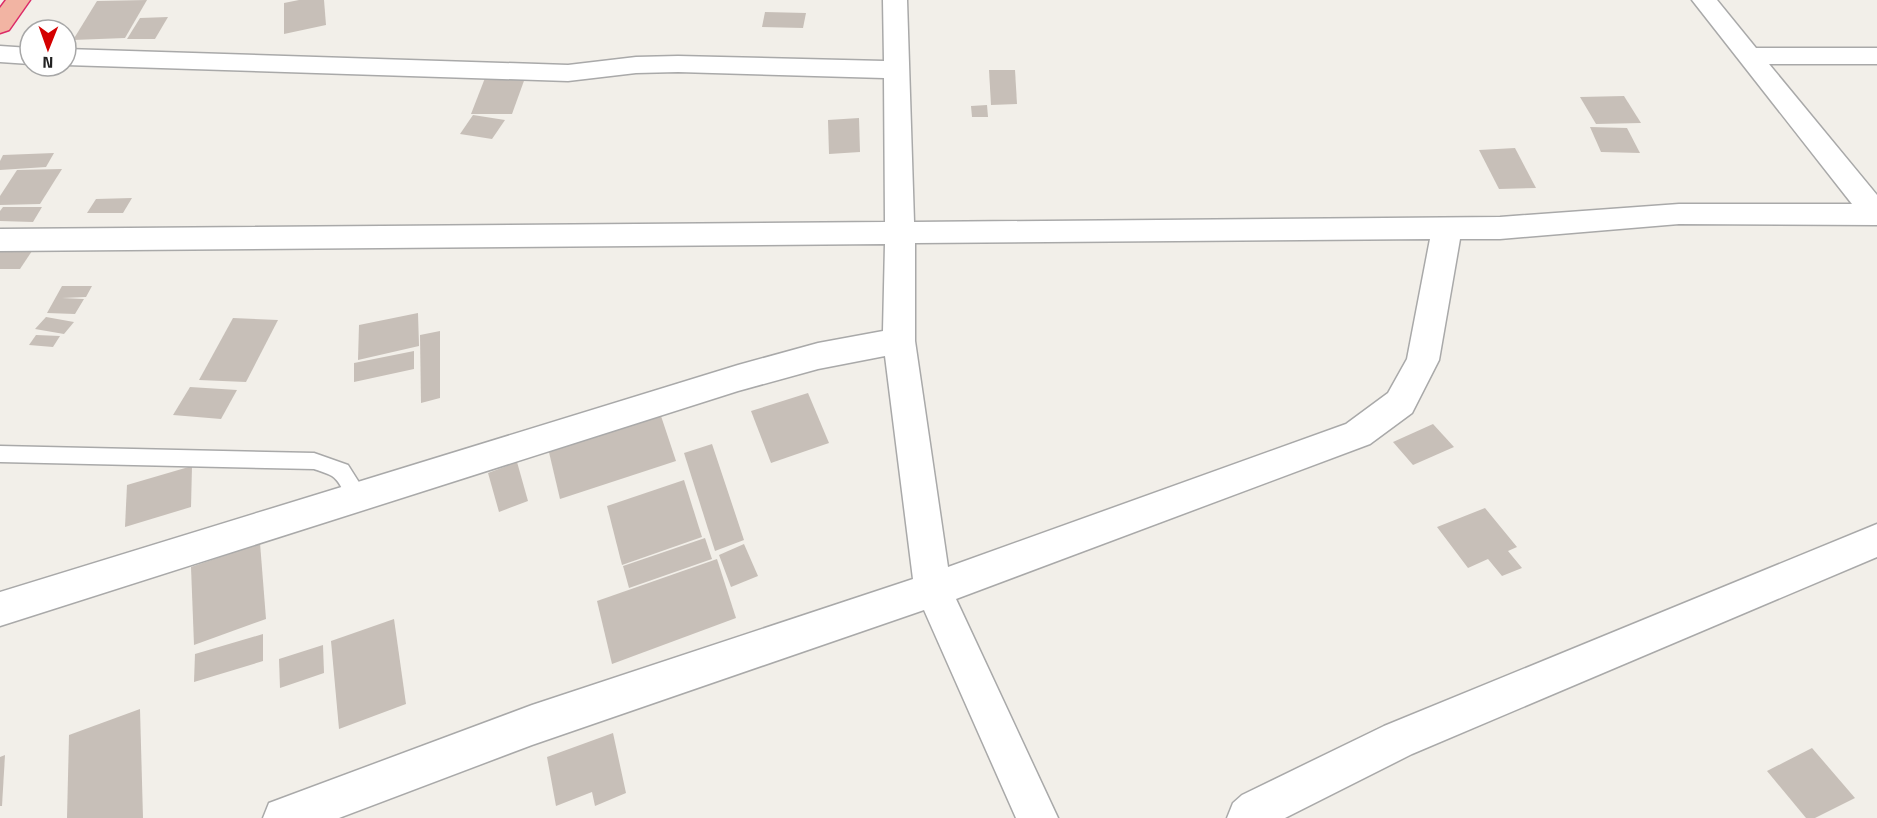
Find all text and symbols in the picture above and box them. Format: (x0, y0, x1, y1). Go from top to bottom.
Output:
north arrow (18, 18, 78, 78)
text: N (42, 51, 53, 75)

